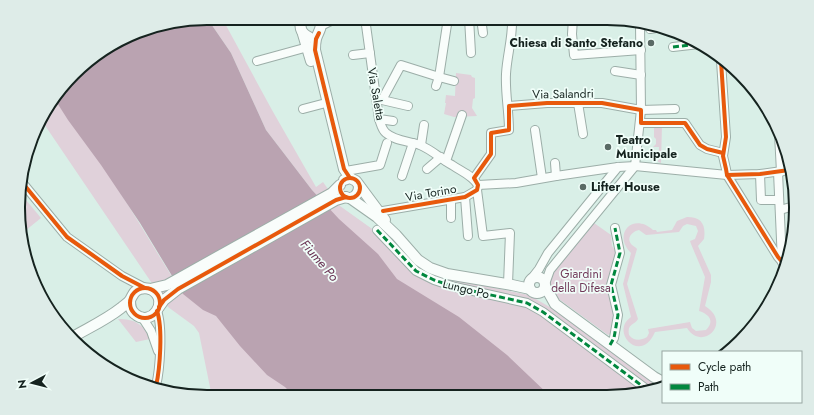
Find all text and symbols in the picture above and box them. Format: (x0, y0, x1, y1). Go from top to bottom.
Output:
place label: Chiesa di Santo Stefano (510, 34, 643, 52)
marker: Chiesa di Santo Stefano (646, 38, 656, 48)
street label: Via Saletta (363, 66, 390, 122)
street label: Via Salandri (532, 84, 594, 104)
place label: Teatro Municipale (616, 131, 677, 163)
marker: Teatro Municipale (603, 142, 613, 152)
place label: Lifter House (591, 178, 660, 196)
street label: Via Torino (404, 180, 458, 206)
marker: Lifter House (578, 182, 588, 192)
water label: Fiume Po (296, 235, 343, 285)
park label: Giardini della Difesa (551, 265, 611, 297)
street label: Lungo Po (441, 275, 492, 304)
legend (662, 351, 802, 403)
text: Cycle path (698, 358, 751, 376)
north arrow (12, 363, 52, 403)
text: Path (698, 378, 719, 396)
text: N (14, 379, 31, 390)

